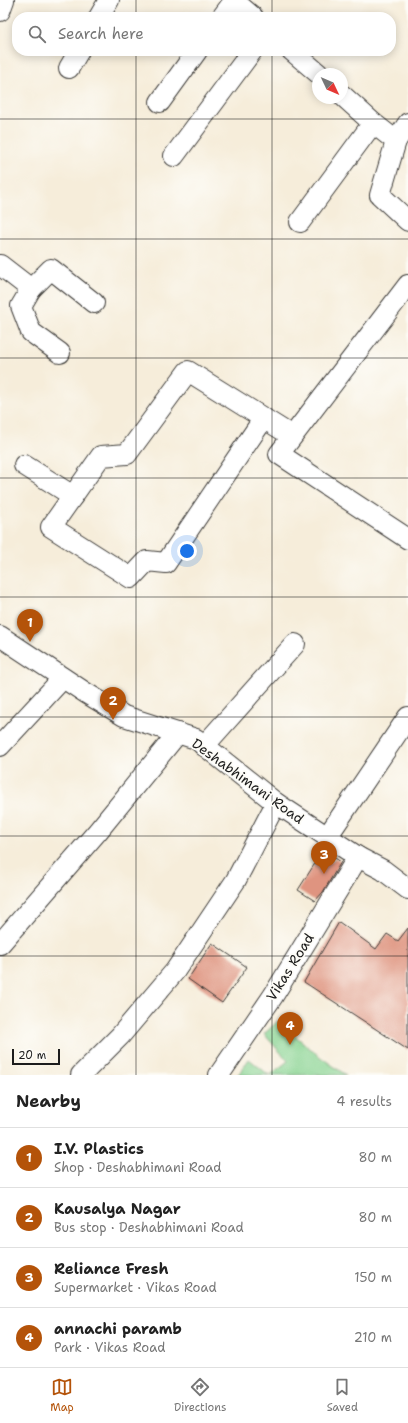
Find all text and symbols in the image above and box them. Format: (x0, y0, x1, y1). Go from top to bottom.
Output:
search box (12, 12, 396, 56)
icon: search (26, 23, 48, 45)
text: Search here (58, 24, 144, 44)
north arrow (312, 68, 348, 104)
your location (177, 541, 197, 561)
pin: 1 (17, 609, 43, 642)
pin: 2 (100, 687, 126, 720)
street label: Deshabhimani Road (188, 734, 308, 828)
pin: 3 (311, 841, 337, 874)
street label: Vikas Road (262, 930, 318, 1004)
pin: 4 (277, 1012, 303, 1045)
scale bar (12, 1047, 60, 1066)
text: 20 m (18, 1048, 46, 1063)
text: Nearby (16, 1090, 81, 1112)
text: 4 results (336, 1093, 392, 1110)
text: I.V. Plastics (54, 1139, 144, 1159)
text: 1 (26, 1149, 32, 1166)
text: 80 m (358, 1149, 392, 1166)
text: Shop · Deshabhimani Road (54, 1159, 222, 1176)
text: Kausalya Nagar (54, 1199, 181, 1219)
text: 2 (24, 1209, 34, 1226)
text: 80 m (358, 1209, 392, 1226)
text: Bus stop · Deshabhimani Road (54, 1219, 244, 1236)
text: Reliance Fresh (54, 1259, 168, 1279)
text: 3 (24, 1269, 34, 1286)
text: 150 m (354, 1269, 392, 1286)
text: Supermarket · Vikas Road (54, 1279, 217, 1296)
text: annachi paramb (54, 1319, 182, 1339)
text: 4 (24, 1329, 34, 1346)
text: 210 m (354, 1329, 392, 1346)
text: Park · Vikas Road (54, 1339, 165, 1356)
tab: Map (50, 1376, 74, 1415)
tab: Directions (174, 1376, 226, 1415)
tab: Saved (327, 1376, 358, 1415)

